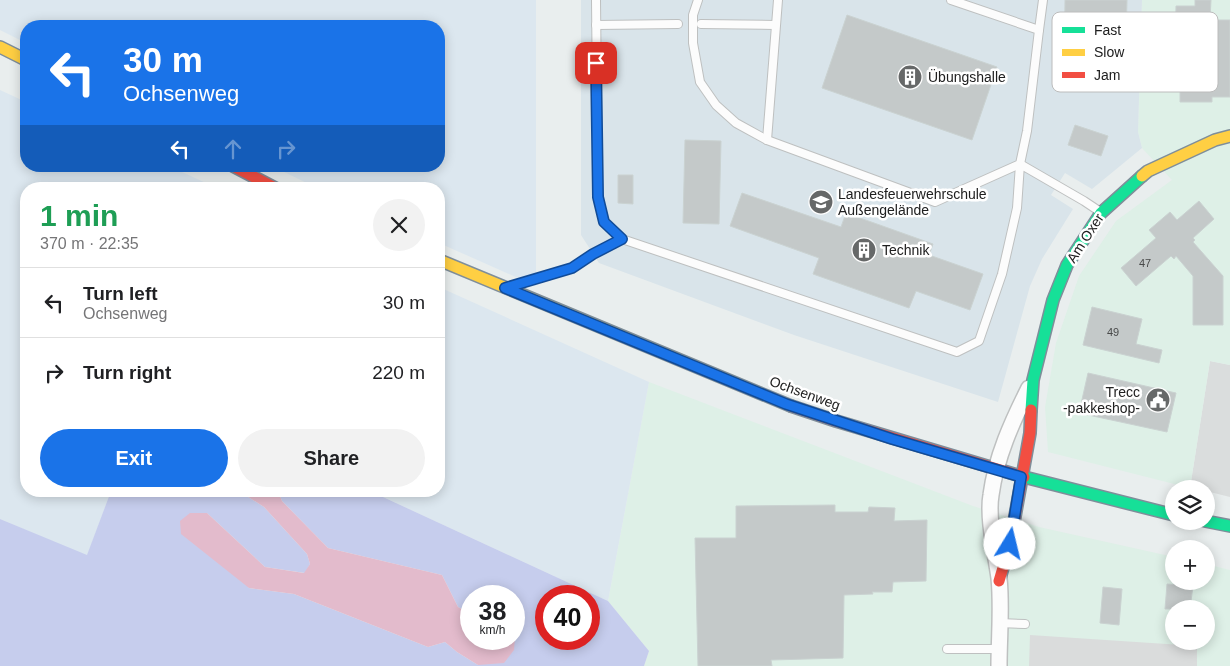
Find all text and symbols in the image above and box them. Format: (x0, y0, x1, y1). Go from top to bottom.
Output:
legend (1052, 12, 1218, 92)
text: Fast (1094, 22, 1121, 38)
icon: left (40, 40, 105, 105)
text: 30 m (123, 40, 203, 79)
pin (575, 42, 617, 84)
text: Slow (1094, 44, 1125, 60)
icon: arrive (582, 49, 610, 77)
building icon: Übungshalle (897, 64, 923, 90)
text: Jam (1094, 67, 1120, 83)
place label: Übungshalle (928, 68, 1006, 85)
text: Ochsenweg (123, 81, 239, 106)
icon: left (166, 135, 194, 163)
icon: ahead (219, 135, 247, 163)
icon: right (272, 135, 300, 163)
place label: Landesfeuerwehrschule Außengelände (838, 186, 987, 218)
school or university icon: Landesfeuerwehrschule Außengelände (808, 189, 834, 215)
text: 1 min (40, 199, 118, 232)
button: close (373, 199, 425, 251)
street label: Am Oxer (1063, 210, 1107, 266)
text: 370 m · 22:35 (40, 235, 139, 252)
building icon: Technik (851, 237, 877, 263)
place label: Technik (882, 242, 930, 258)
house number: 47 (1139, 257, 1151, 269)
text: Turn left (83, 283, 158, 304)
icon: left (40, 289, 68, 317)
text: 30 m (383, 292, 425, 313)
text: Ochsenweg (83, 305, 168, 322)
house number: 49 (1107, 326, 1119, 338)
icon: right (40, 359, 68, 387)
text: Turn right (83, 362, 171, 383)
text: 220 m (372, 362, 425, 383)
street label: Ochsenweg (768, 373, 842, 413)
place label: Trecc -pakkeshop- (1063, 384, 1140, 416)
public building icon: Trecc -pakkeshop- (1145, 387, 1171, 413)
button: Exit (40, 429, 228, 487)
button: Share (238, 429, 425, 487)
map controls (1165, 480, 1215, 650)
button: layers (1165, 480, 1215, 530)
position arrow (983, 517, 1035, 569)
button: + (1165, 540, 1215, 590)
speed limit sign: 40 (535, 585, 600, 650)
text: 38 (479, 597, 506, 625)
button: − (1165, 600, 1215, 650)
text: km/h (479, 623, 506, 637)

